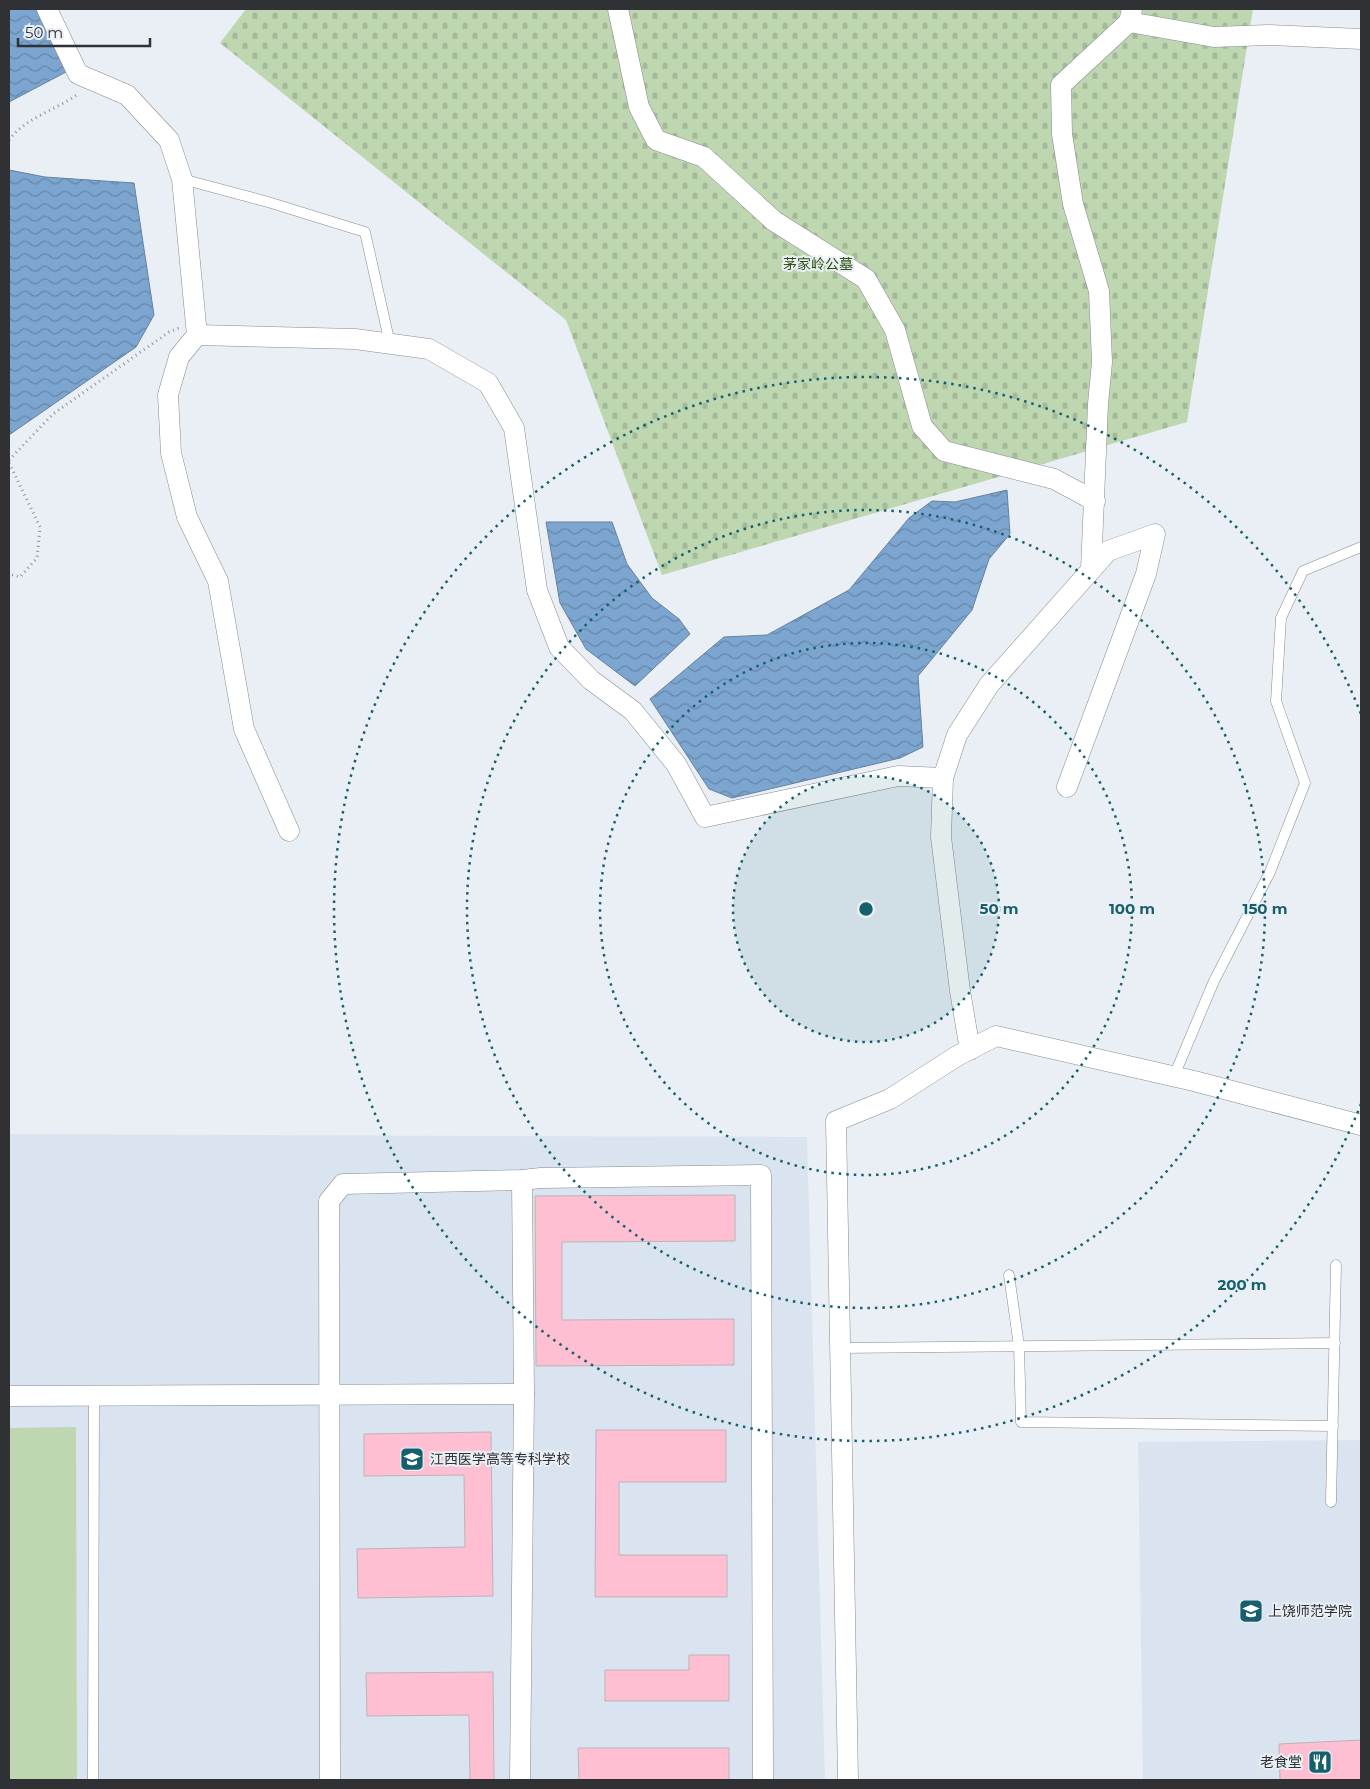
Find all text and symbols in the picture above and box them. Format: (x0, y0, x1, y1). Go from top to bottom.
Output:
scale bar (18, 15, 150, 47)
text: 50 m (25, 23, 63, 42)
park label: 茅家岭公墓 (783, 255, 853, 273)
text: 50 m (979, 899, 1019, 918)
text: 100 m (1109, 899, 1155, 918)
text: 150 m (1243, 899, 1287, 918)
centre of rings (857, 900, 875, 918)
text: 200 m (1217, 1275, 1267, 1294)
school or university icon: 江西医学高等专科学校 (399, 1446, 425, 1472)
place label: 江西医学高等专科学校 (430, 1450, 570, 1468)
school or university icon: 上饶师范学院 (1238, 1598, 1264, 1624)
place label: 上饶师范学院 (1268, 1602, 1352, 1620)
restaurant icon: 老食堂 (1307, 1749, 1333, 1775)
place label: 老食堂 (1260, 1753, 1302, 1771)

